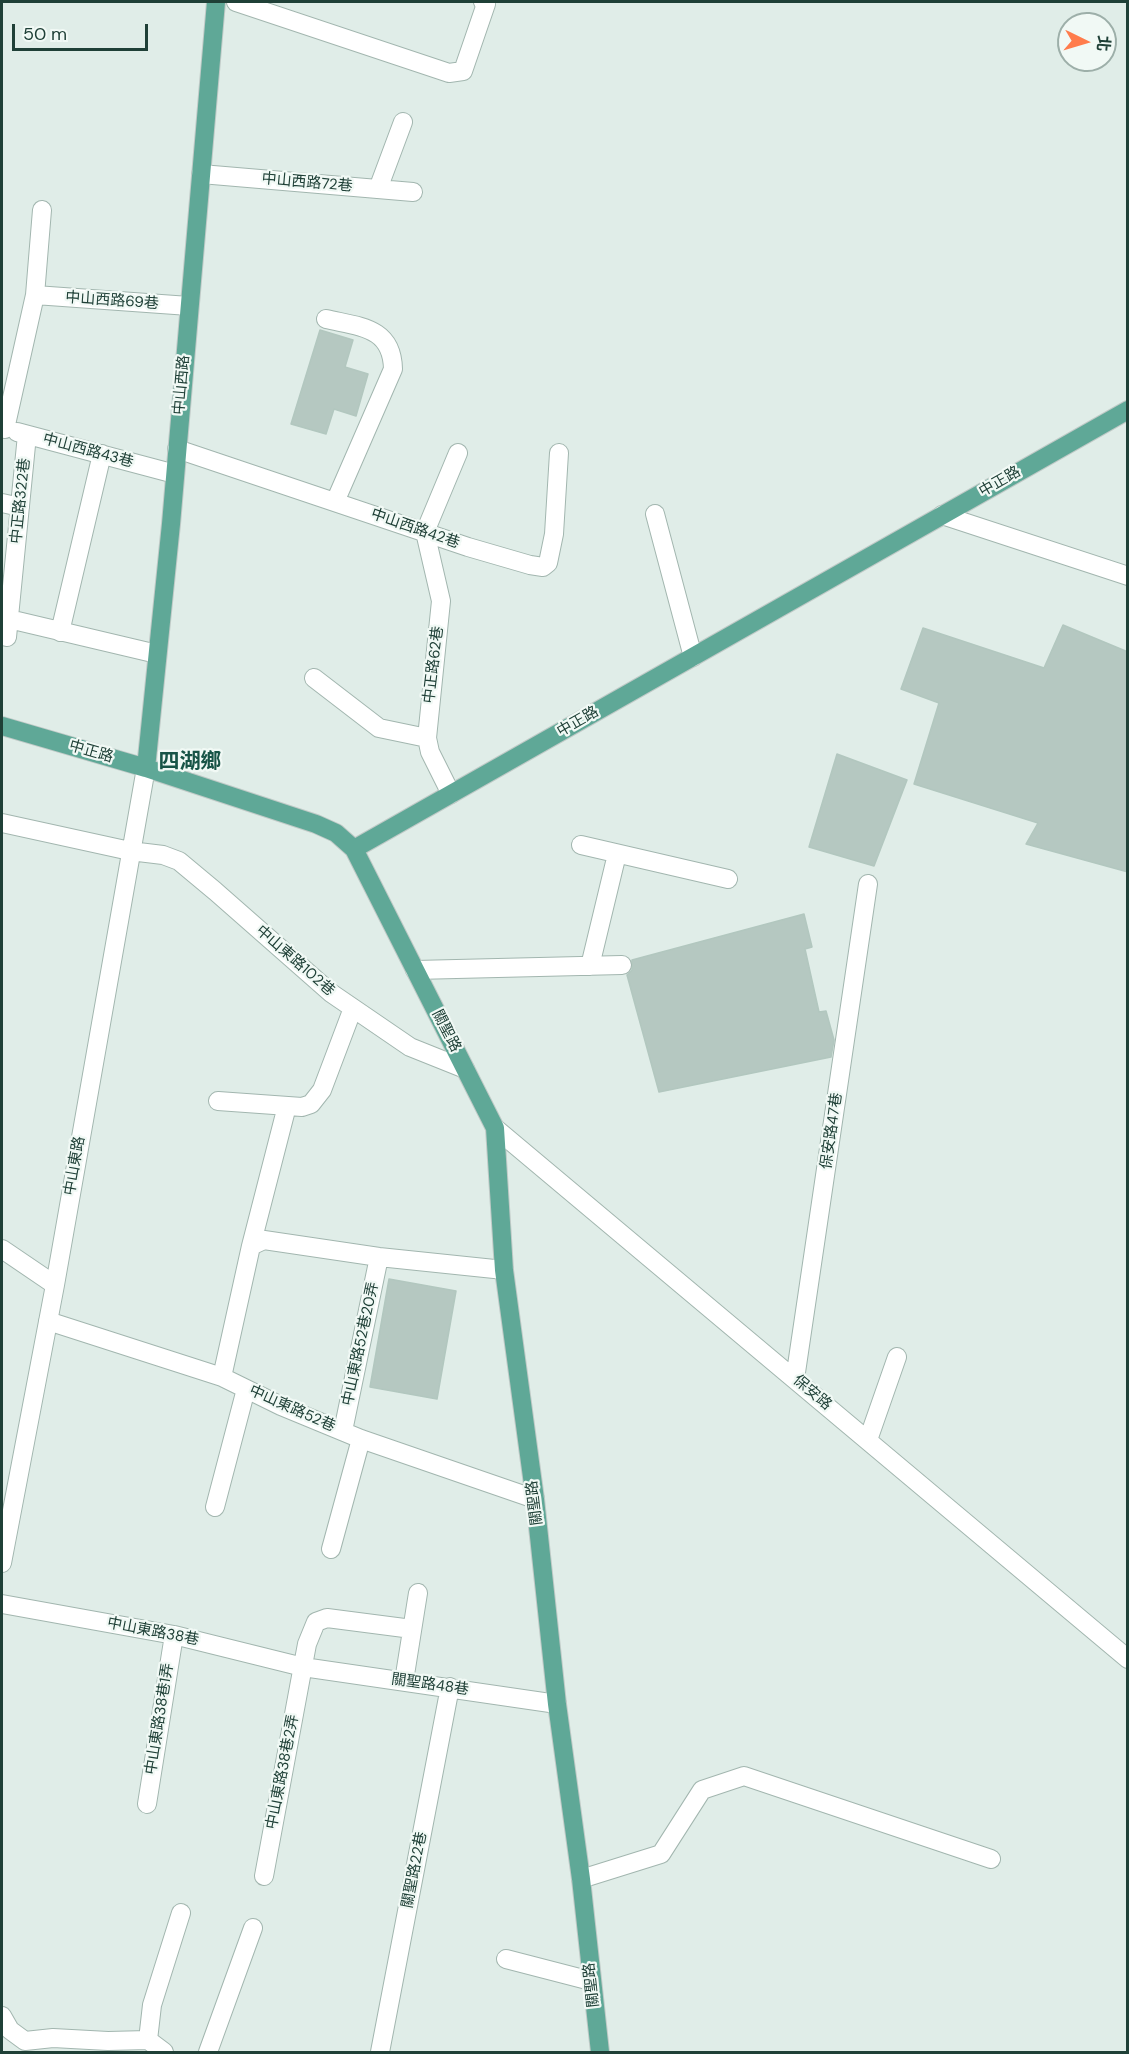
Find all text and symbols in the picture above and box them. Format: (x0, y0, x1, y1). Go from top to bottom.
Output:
scale bar (15, 12, 152, 50)
north arrow (1057, 12, 1117, 72)
text: 50 m (23, 22, 67, 46)
text: 北 (1092, 35, 1115, 52)
street label: 中山西路72巷 (261, 170, 353, 196)
street label: 中山西路69巷 (65, 289, 159, 313)
street label: 中山西路 (170, 354, 194, 416)
street label: 中山西路43巷 (41, 430, 135, 472)
street label: 中正路322巷 (8, 457, 34, 545)
street label: 中正路 (976, 463, 1024, 501)
street label: 中山西路42巷 (368, 505, 462, 553)
street label: 中正路62巷 (420, 625, 448, 705)
street label: 中正路 (554, 703, 602, 741)
street label: 中正路 (67, 737, 115, 767)
district label: 四湖鄉 (159, 749, 221, 775)
street label: 中山東路102巷 (252, 922, 338, 1000)
street label: 關聖路 (428, 1007, 464, 1055)
street label: 保安路47巷 (818, 1092, 846, 1170)
street label: 中山東路 (61, 1135, 89, 1197)
street label: 中山東路52巷20弄 (339, 1280, 383, 1408)
street label: 保安路 (789, 1372, 835, 1414)
street label: 中山東路52巷 (246, 1382, 338, 1436)
street label: 關聖路 (523, 1480, 547, 1526)
street label: 中山東路38巷 (106, 1614, 200, 1650)
street label: 中山東路38巷1弄 (142, 1662, 178, 1776)
street label: 關聖路48巷 (390, 1671, 470, 1699)
street label: 中山東路38巷2弄 (263, 1713, 303, 1831)
street label: 關聖路22巷 (399, 1830, 431, 1910)
street label: 關聖路 (581, 1962, 603, 2008)

